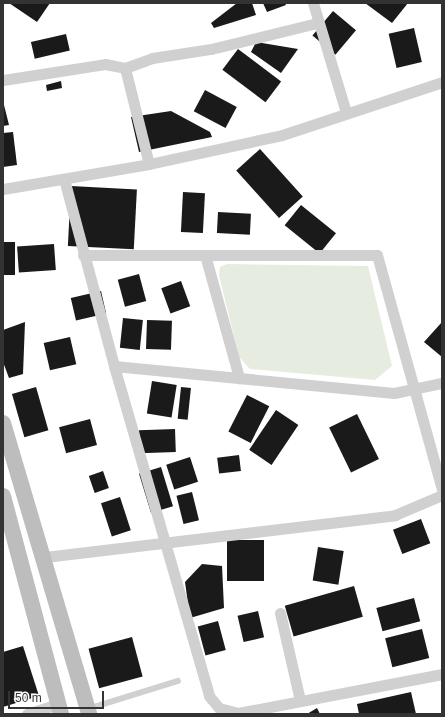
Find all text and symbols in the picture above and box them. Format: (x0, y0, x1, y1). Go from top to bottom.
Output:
scale bar (10, 683, 106, 709)
text: 50 m (15, 691, 42, 705)

